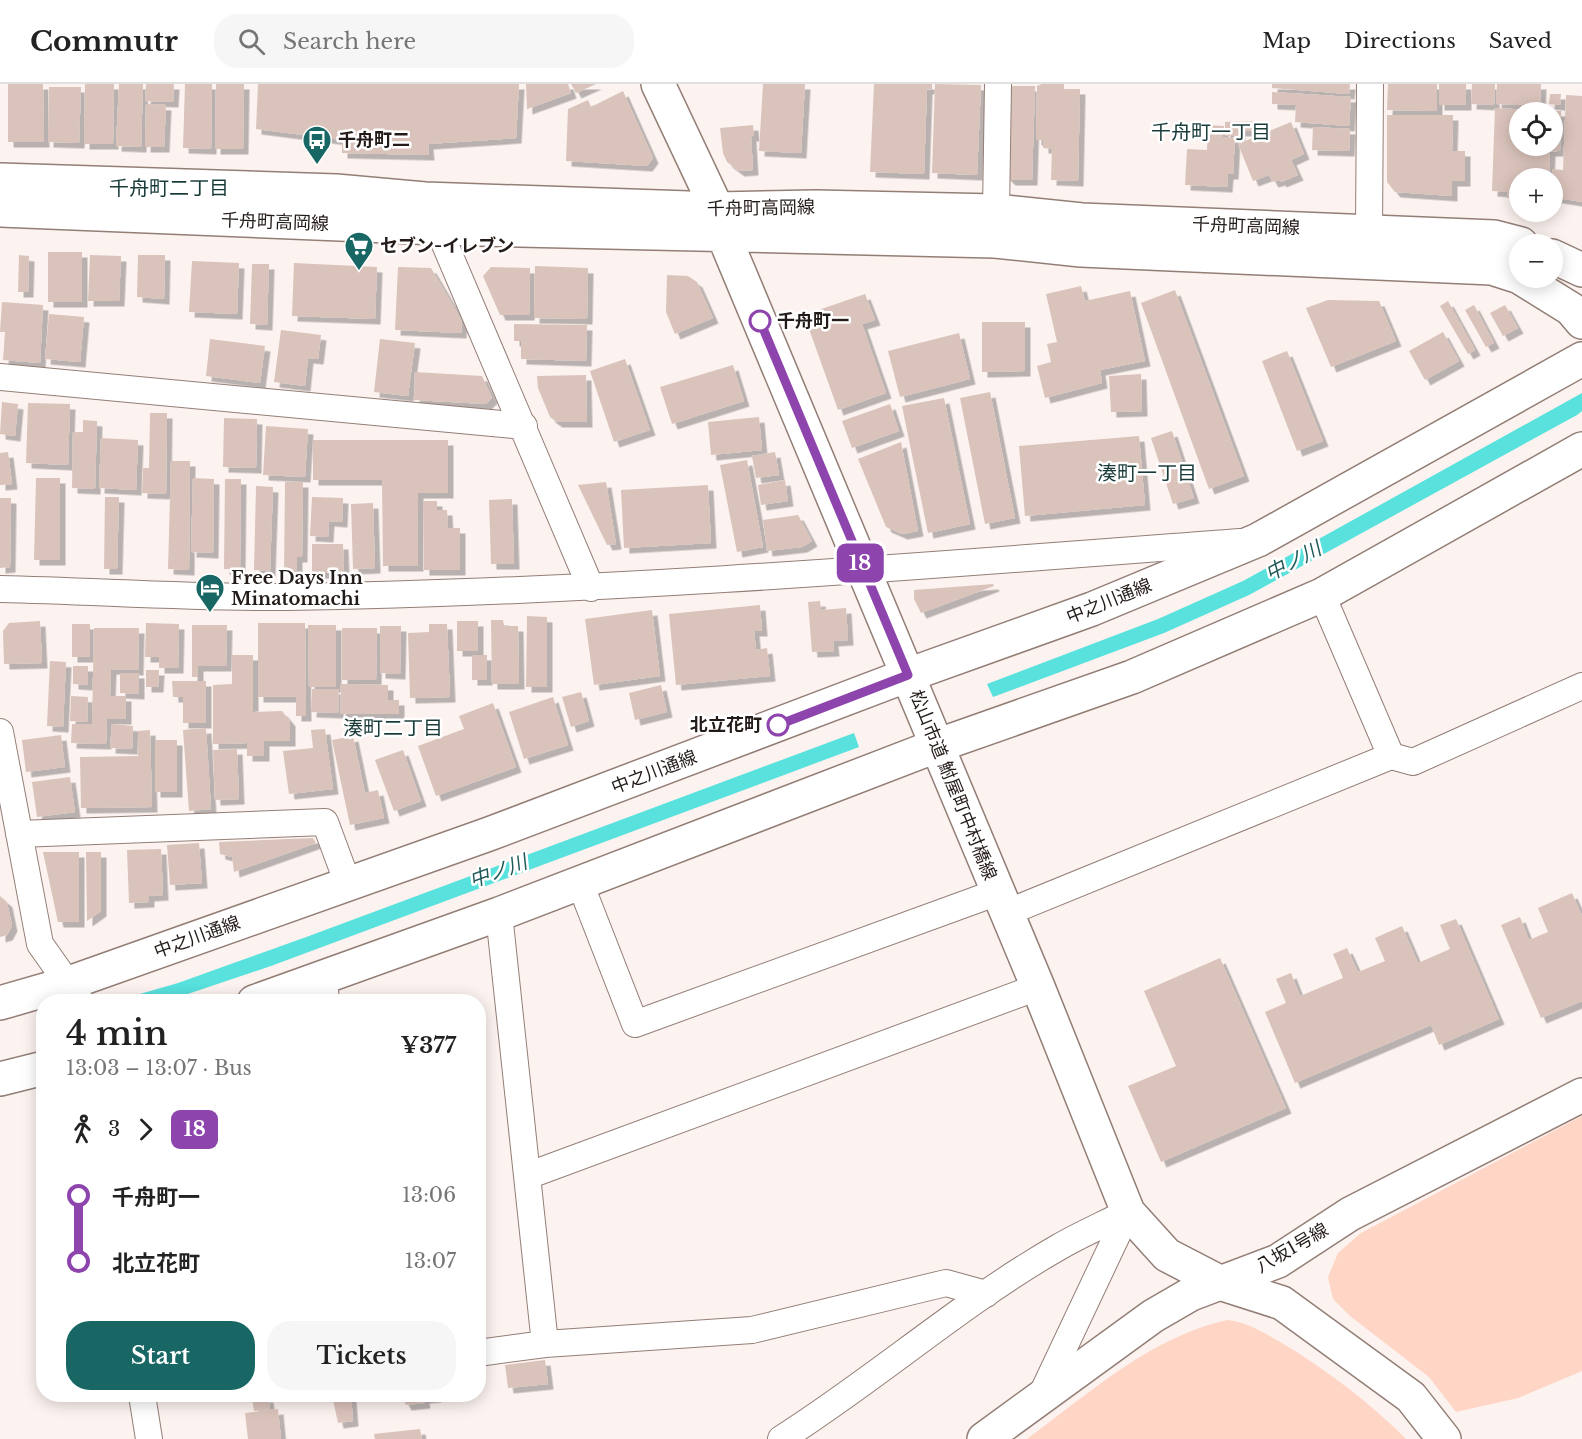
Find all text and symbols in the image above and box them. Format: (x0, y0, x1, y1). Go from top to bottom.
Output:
search box (214, 14, 634, 68)
text: Commutr (30, 24, 178, 59)
icon: search (235, 25, 268, 58)
text: Search here (283, 28, 416, 55)
text: Map (1262, 28, 1311, 54)
text: Directions (1344, 28, 1456, 54)
text: Saved (1489, 28, 1552, 54)
map controls (1509, 102, 1563, 288)
button: locate (1509, 102, 1563, 156)
district label: 千舟町一丁目 (1151, 120, 1271, 144)
bus stop icon: 千舟町二 (301, 124, 333, 166)
place label: 千舟町二 (338, 129, 410, 151)
button: + (1509, 168, 1563, 222)
district label: 千舟町二丁目 (109, 176, 229, 200)
street label: 千舟町高岡線 (707, 196, 815, 220)
street label: 千舟町高岡線 (221, 209, 329, 235)
street label: 千舟町高岡線 (1192, 213, 1300, 239)
supermarket icon: セブン-イレブン (343, 230, 375, 272)
button: − (1509, 234, 1563, 288)
place label: セブン-イレブン (380, 235, 514, 257)
marker: 千舟町一 (749, 310, 771, 332)
place label: 千舟町一 (777, 310, 849, 332)
district label: 湊町一丁目 (1097, 461, 1197, 485)
water label: 中ノ川 (1261, 535, 1327, 586)
line badge: 18 (833, 544, 887, 582)
text: 18 (849, 550, 871, 576)
place label: Free Days Inn Minatomachi (231, 567, 363, 610)
hotel icon: Free Days Inn Minatomachi (194, 572, 226, 614)
street label: 中之川通線 (1063, 574, 1155, 628)
street label: 松山市道 鮒屋町中村橋線 (905, 687, 1001, 883)
place label: 北立花町 (690, 714, 762, 736)
marker: 北立花町 (767, 714, 789, 736)
district label: 湊町二丁目 (343, 716, 443, 740)
street label: 中之川通線 (608, 746, 700, 798)
water label: 中ノ川 (466, 849, 532, 893)
street label: 中之川通線 (151, 911, 243, 963)
text: 4 min (66, 1013, 168, 1054)
text: ¥377 (401, 1032, 456, 1059)
text: 13:03 – 13:07 · Bus (66, 1056, 252, 1080)
icon: walk (66, 1113, 99, 1146)
icon: forward (129, 1113, 162, 1146)
text: 18 (183, 1116, 206, 1142)
text: 3 (108, 1117, 120, 1141)
text: 13:06 (402, 1183, 456, 1207)
text: 千舟町一 (112, 1184, 200, 1211)
street label: 八坂1号線 (1252, 1218, 1332, 1278)
text: 13:07 (405, 1249, 456, 1273)
text: 北立花町 (112, 1250, 200, 1277)
button: Start (66, 1321, 255, 1390)
button: Tickets (267, 1321, 456, 1390)

